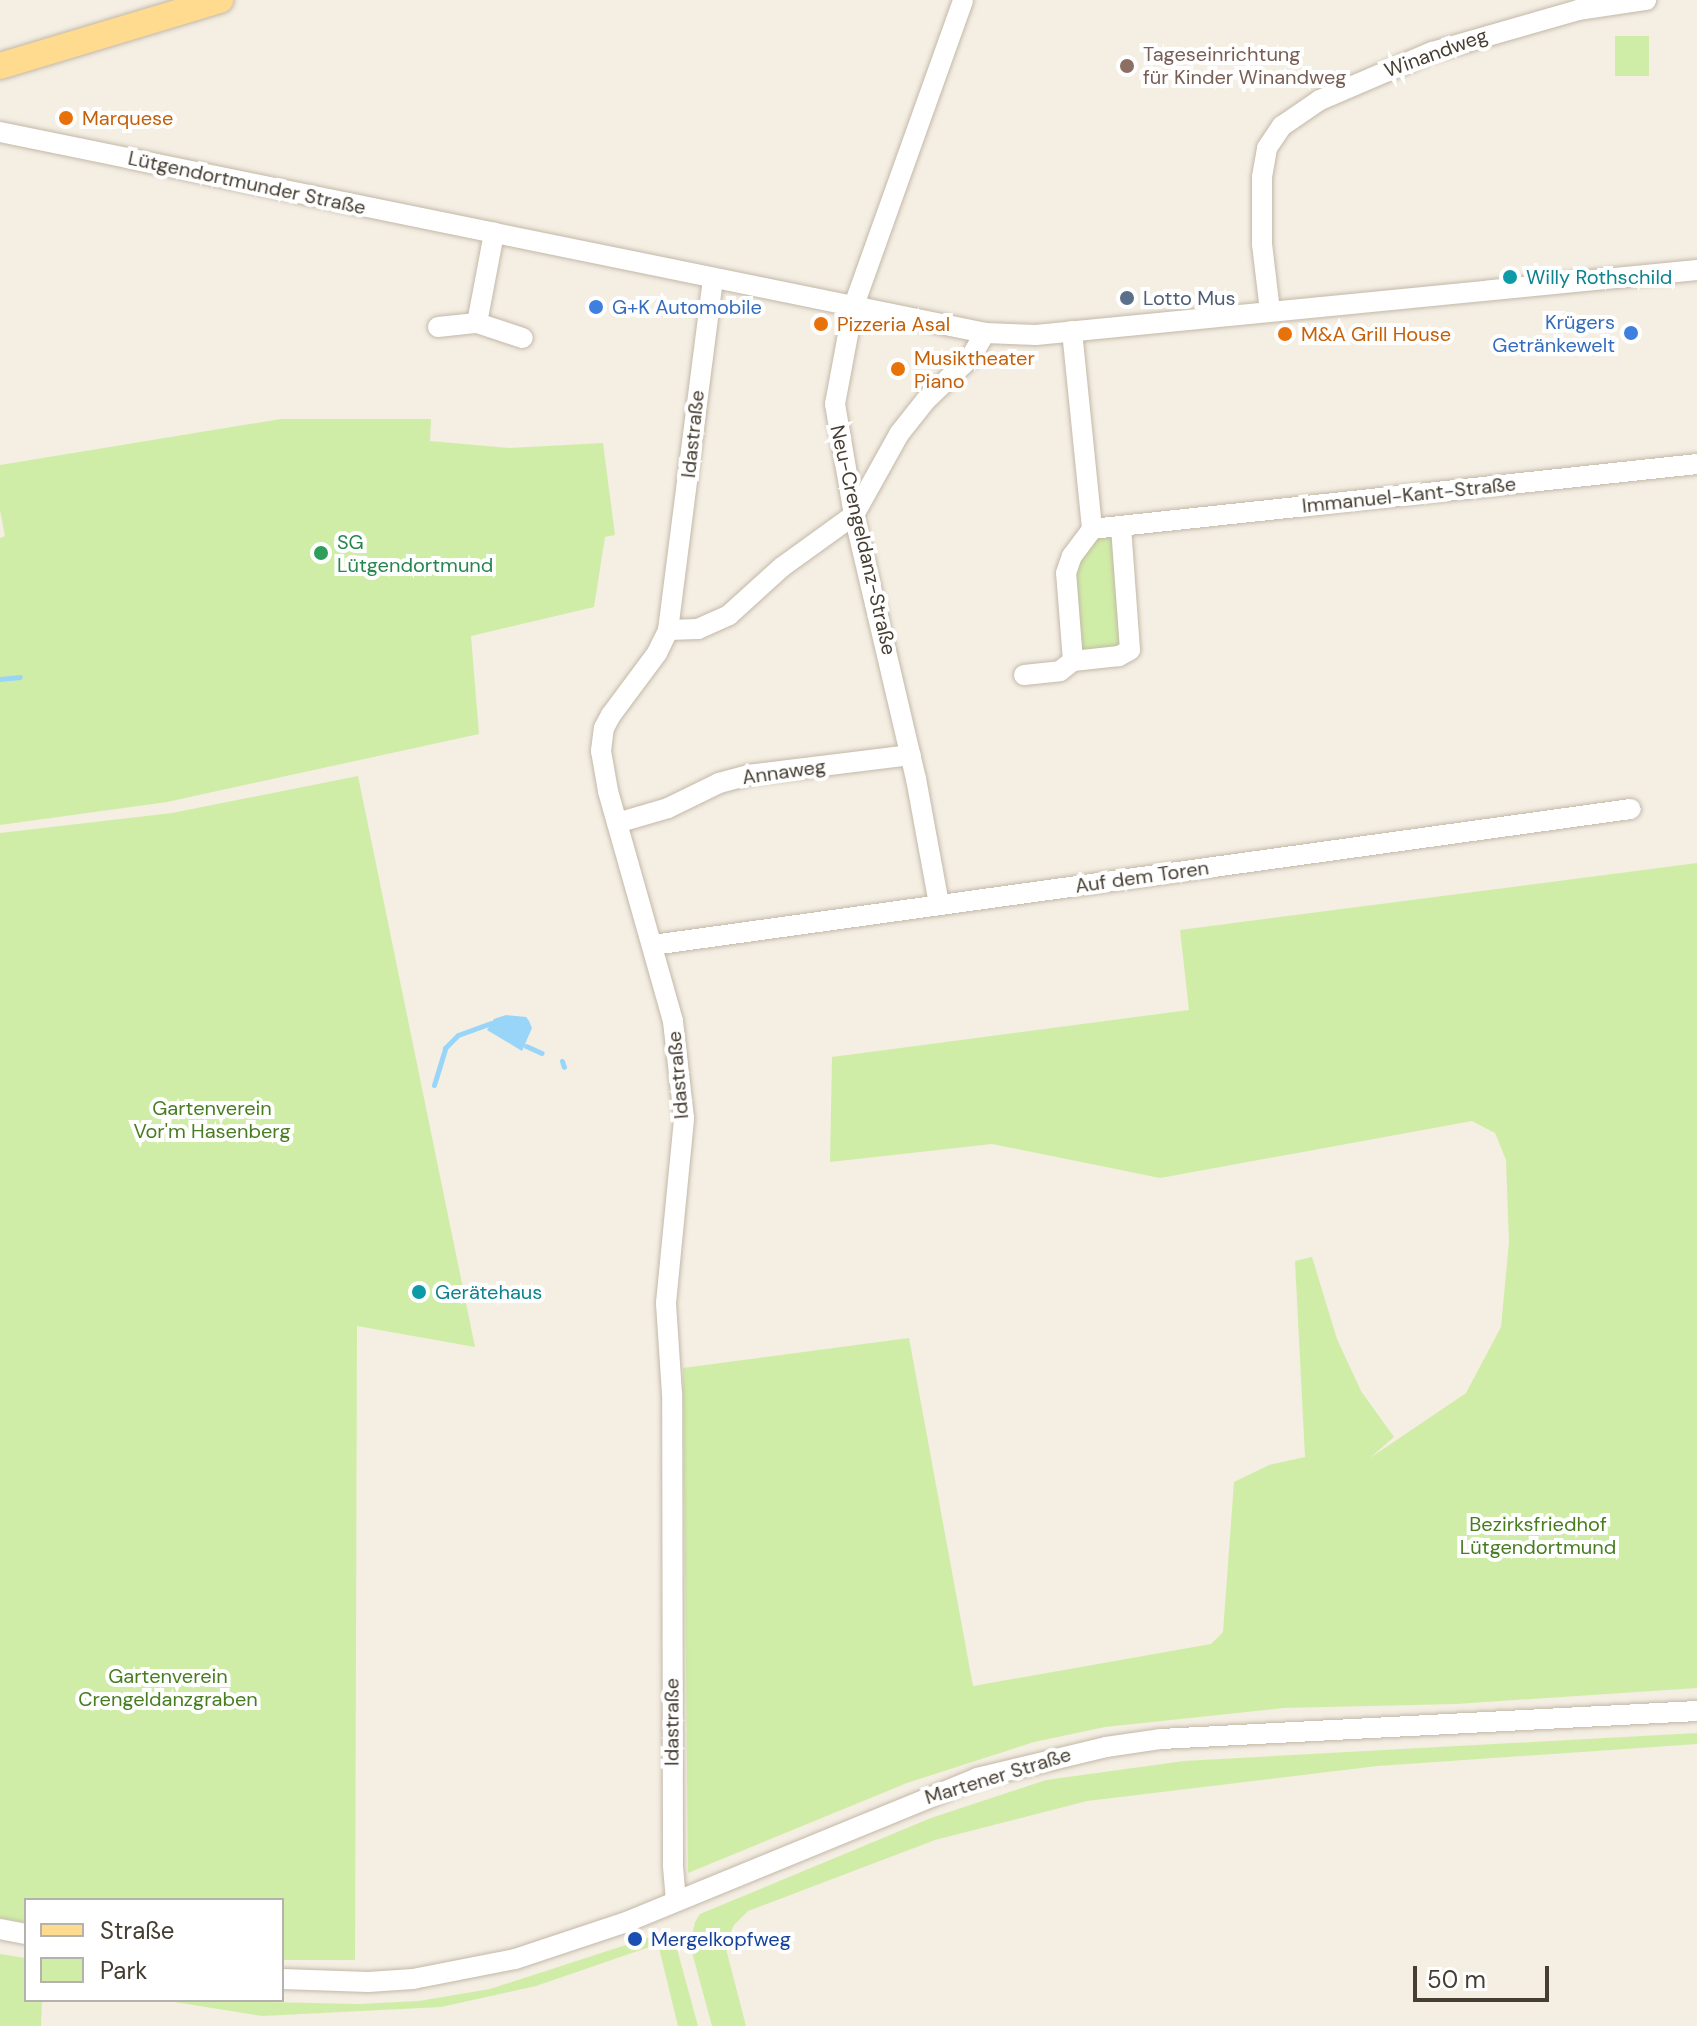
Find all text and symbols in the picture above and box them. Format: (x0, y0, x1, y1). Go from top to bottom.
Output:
street label: Winandweg (1381, 23, 1491, 83)
place label: Tageseinrichtung für Kinder Winandweg (1143, 42, 1346, 89)
marker: Tageseinrichtung für Kinder Winandweg (1118, 57, 1136, 75)
place label: Marquese (82, 106, 173, 130)
marker: Marquese (57, 109, 75, 127)
street label: Lütgendortmunder Straße (126, 146, 368, 220)
place label: Willy Rothschild (1526, 265, 1672, 289)
marker: Willy Rothschild (1501, 268, 1519, 286)
place label: Lotto Mus (1143, 286, 1235, 310)
marker: Lotto Mus (1118, 289, 1136, 307)
place label: G+K Automobile (612, 295, 762, 319)
marker: G+K Automobile (587, 298, 605, 316)
place label: Krügers Getränkewelt (1492, 310, 1615, 357)
place label: Pizzeria Asal (837, 312, 950, 336)
marker: Pizzeria Asal (812, 315, 830, 333)
place label: M&A Grill House (1301, 322, 1451, 346)
marker: Krügers Getränkewelt (1622, 324, 1640, 342)
marker: M&A Grill House (1276, 325, 1294, 343)
place label: Musiktheater Piano (914, 346, 1035, 393)
marker: Musiktheater Piano (889, 360, 907, 378)
street label: Idastraße (676, 389, 710, 479)
street label: Neu-Crengeldanz-Straße (825, 423, 901, 657)
street label: Immanuel-Kant-Straße (1301, 472, 1517, 518)
place label: SG Lütgendortmund (337, 530, 493, 577)
marker: SG Lütgendortmund (312, 544, 330, 562)
street label: Annaweg (741, 754, 827, 790)
street label: Auf dem Toren (1074, 856, 1210, 898)
street label: Idastraße (662, 1030, 694, 1120)
park label: Gartenverein Vor'm Hasenberg (133, 1096, 291, 1143)
place label: Gerätehaus (435, 1280, 542, 1304)
marker: Gerätehaus (410, 1283, 428, 1301)
park label: Bezirksfriedhof Lütgendortmund (1460, 1513, 1616, 1560)
park label: Gartenverein Crengeldanzgraben (78, 1664, 258, 1711)
street label: Idastraße (660, 1678, 684, 1766)
street label: Martener Straße (922, 1742, 1074, 1810)
legend (24, 1898, 284, 2002)
text: Straße (100, 1915, 174, 1946)
place label: Mergelkopfweg (651, 1927, 791, 1951)
marker: Mergelkopfweg (626, 1930, 644, 1948)
scale bar (1417, 1950, 1553, 2000)
text: Park (100, 1955, 147, 1986)
text: 50 m (1427, 1964, 1486, 1995)

